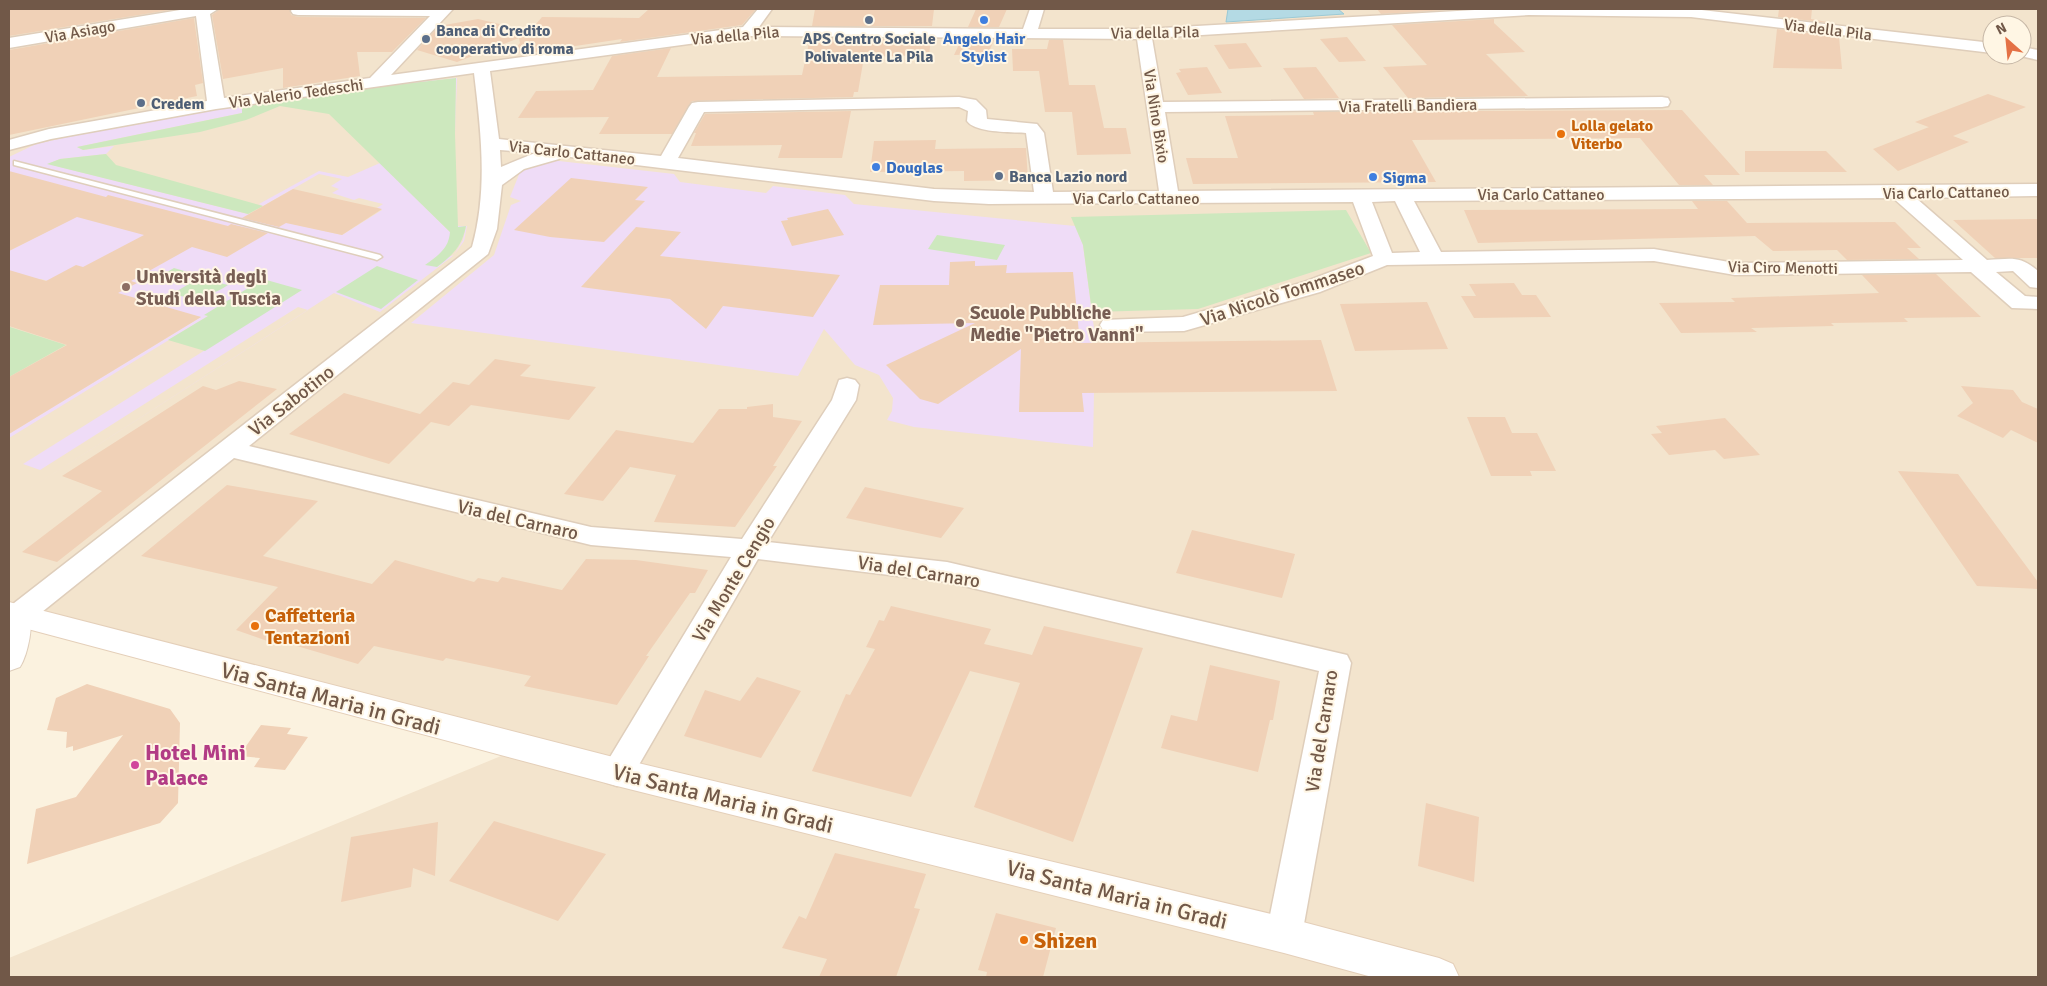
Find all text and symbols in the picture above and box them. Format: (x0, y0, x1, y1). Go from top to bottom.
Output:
marker: APS Centro Sociale Polivalente La Pila (863, 14, 875, 26)
marker: Angelo Hair Stylist (978, 14, 990, 26)
street label: Via della Pila (1783, 15, 1873, 45)
north arrow (1982, 15, 2032, 65)
street label: Via Asiago (43, 16, 117, 48)
text: N (1993, 19, 2010, 39)
place label: Banca di Credito cooperativo di roma (436, 21, 574, 59)
street label: Via della Pila (690, 22, 780, 50)
street label: Via della Pila (1110, 22, 1200, 44)
place label: APS Centro Sociale Polivalente La Pila (802, 29, 936, 67)
place label: Angelo Hair Stylist (943, 29, 1026, 67)
marker: Banca di Credito cooperativo di roma (420, 33, 432, 45)
street label: Via Nino Bixio (1139, 68, 1173, 165)
street label: Via Valerio Tedeschi (228, 75, 365, 113)
place label: Credem (151, 94, 204, 114)
street label: Via Fratelli Bandiera (1339, 95, 1477, 117)
marker: Credem (135, 97, 147, 109)
place label: Lolla gelato Viterbo (1571, 116, 1653, 154)
marker: Lolla gelato Viterbo (1555, 128, 1567, 140)
street label: Via Carlo Cattaneo (508, 136, 636, 170)
place label: Douglas (886, 158, 943, 178)
marker: Douglas (870, 161, 882, 173)
place label: Banca Lazio nord (1009, 167, 1128, 187)
place label: Sigma (1383, 168, 1426, 188)
marker: Banca Lazio nord (993, 170, 1005, 182)
marker: Sigma (1367, 171, 1379, 183)
street label: Via Carlo Cattaneo (1882, 182, 2010, 204)
street label: Via Carlo Cattaneo (1478, 185, 1604, 205)
street label: Via Carlo Cattaneo (1073, 189, 1199, 209)
street label: Via Nicolò Tommaseo (1197, 256, 1368, 332)
street label: Via Ciro Menotti (1728, 257, 1838, 279)
place label: Università degli Studi della Tuscia (136, 265, 281, 311)
marker: Università degli Studi della Tuscia (120, 281, 132, 293)
place label: Scuole Pubbliche Medie "Pietro Vanni" (970, 301, 1144, 347)
marker: Scuole Pubbliche Medie "Pietro Vanni" (954, 317, 966, 329)
street label: Via Sabotino (244, 360, 339, 442)
street label: Via del Carnaro (455, 494, 581, 546)
street label: Via Monte Cengio (687, 512, 781, 646)
street label: Via del Carnaro (856, 550, 982, 594)
place label: Caffetteria Tentazioni (265, 604, 355, 650)
marker: Caffetteria Tentazioni (249, 620, 261, 632)
street label: Via Santa Maria in Gradi (218, 656, 444, 741)
street label: Via del Carnaro (1300, 668, 1344, 794)
place label: Hotel Mini Palace (145, 739, 246, 791)
street label: Via Santa Maria in Gradi (610, 758, 836, 839)
marker: Hotel Mini Palace (129, 759, 141, 771)
street label: Via Santa Maria in Gradi (1004, 854, 1230, 935)
place label: Shizen (1034, 927, 1097, 954)
marker: Shizen (1018, 934, 1030, 946)

